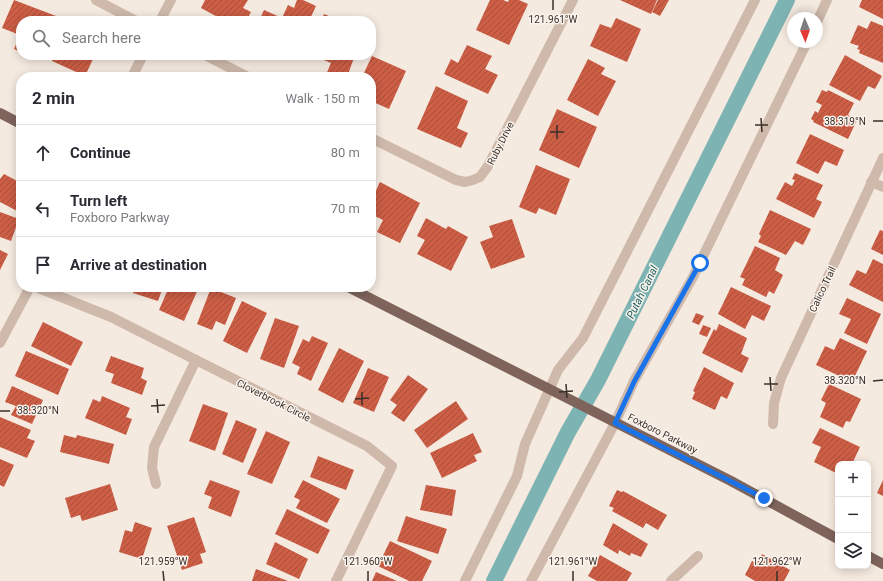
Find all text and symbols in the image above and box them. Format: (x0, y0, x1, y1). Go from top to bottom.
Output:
north arrow (787, 12, 823, 48)
text: 121.961°W (529, 14, 578, 25)
search box (16, 16, 376, 60)
icon: search (30, 27, 52, 49)
text: Search here (62, 29, 141, 47)
text: 2 min (32, 88, 75, 108)
text: Walk · 150 m (285, 91, 360, 106)
text: 38.319°N (824, 116, 866, 127)
street label: Ruby Drive (485, 120, 516, 167)
icon: ahead (32, 142, 54, 164)
text: Continue (70, 144, 131, 162)
text: 80 m (331, 145, 360, 160)
text: Turn left (70, 192, 127, 210)
icon: left (32, 198, 54, 220)
text: 70 m (331, 201, 360, 216)
text: Foxboro Parkway (70, 210, 170, 225)
icon: arrive (32, 254, 54, 276)
route start (691, 254, 709, 272)
text: Arrive at destination (70, 256, 207, 274)
water label: Putah Canal (624, 263, 661, 321)
street label: Calico Trail (807, 265, 838, 314)
text: 38.320°N (824, 375, 866, 386)
street label: Cloverbrook Circle (235, 377, 312, 424)
text: 38.320°N (17, 405, 59, 416)
street label: Foxboro Parkway (626, 411, 700, 456)
map controls (835, 461, 871, 569)
button: + (835, 461, 871, 497)
route end (755, 489, 773, 507)
button: − (835, 497, 871, 533)
button: layers (835, 533, 871, 569)
text: 121.959°W (139, 556, 188, 567)
text: 121.960°W (344, 556, 393, 567)
text: 121.961°W (549, 556, 598, 567)
text: 121.962°W (753, 556, 802, 567)

